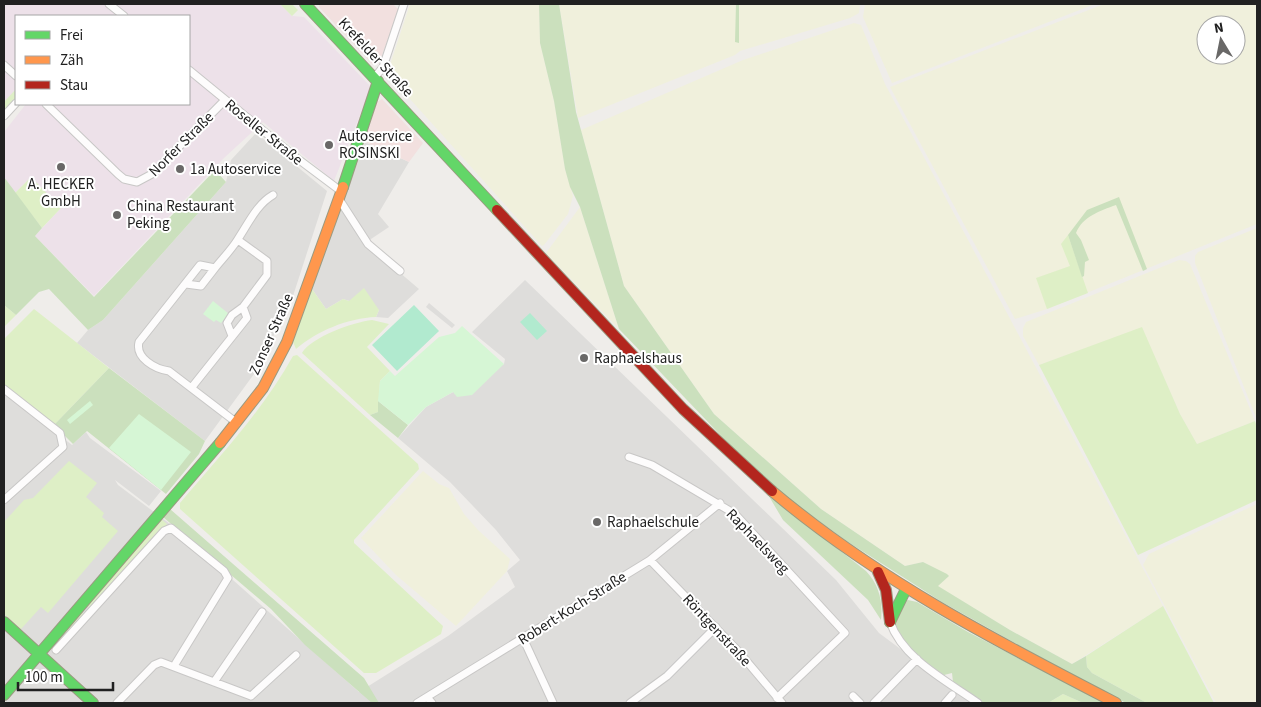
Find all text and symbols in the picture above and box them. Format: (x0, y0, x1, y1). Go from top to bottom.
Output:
street label: Krefelder Straße (333, 13, 418, 102)
legend (15, 15, 190, 105)
north arrow (1196, 15, 1246, 65)
text: N (1213, 18, 1225, 39)
text: Frei (60, 25, 83, 46)
text: Zäh (60, 50, 84, 71)
text: Stau (60, 75, 88, 96)
street label: Roseller Straße (220, 94, 307, 170)
street label: Norfer Straße (144, 107, 219, 182)
place label: Autoservice ROSINSKI (339, 126, 412, 164)
marker: Autoservice ROSINSKI (323, 139, 335, 151)
place label: 1a Autoservice (190, 159, 281, 180)
marker: A. HECKER GmbH (55, 161, 67, 173)
marker: 1a Autoservice (174, 163, 186, 175)
place label: A. HECKER GmbH (28, 174, 95, 212)
place label: China Restaurant Peking (127, 196, 234, 234)
marker: China Restaurant Peking (111, 209, 123, 221)
street label: Zonser Straße (244, 290, 299, 378)
place label: Raphaelshaus (594, 348, 682, 369)
marker: Raphaelshaus (578, 352, 590, 364)
street label: Raphaelsweg (721, 504, 794, 579)
place label: Raphaelschule (607, 512, 699, 533)
marker: Raphaelschule (591, 516, 603, 528)
street label: Robert-Koch-Straße (514, 567, 630, 650)
street label: Röntgenstraße (678, 589, 756, 671)
scale bar (18, 660, 112, 692)
text: 100 m (25, 667, 63, 688)

